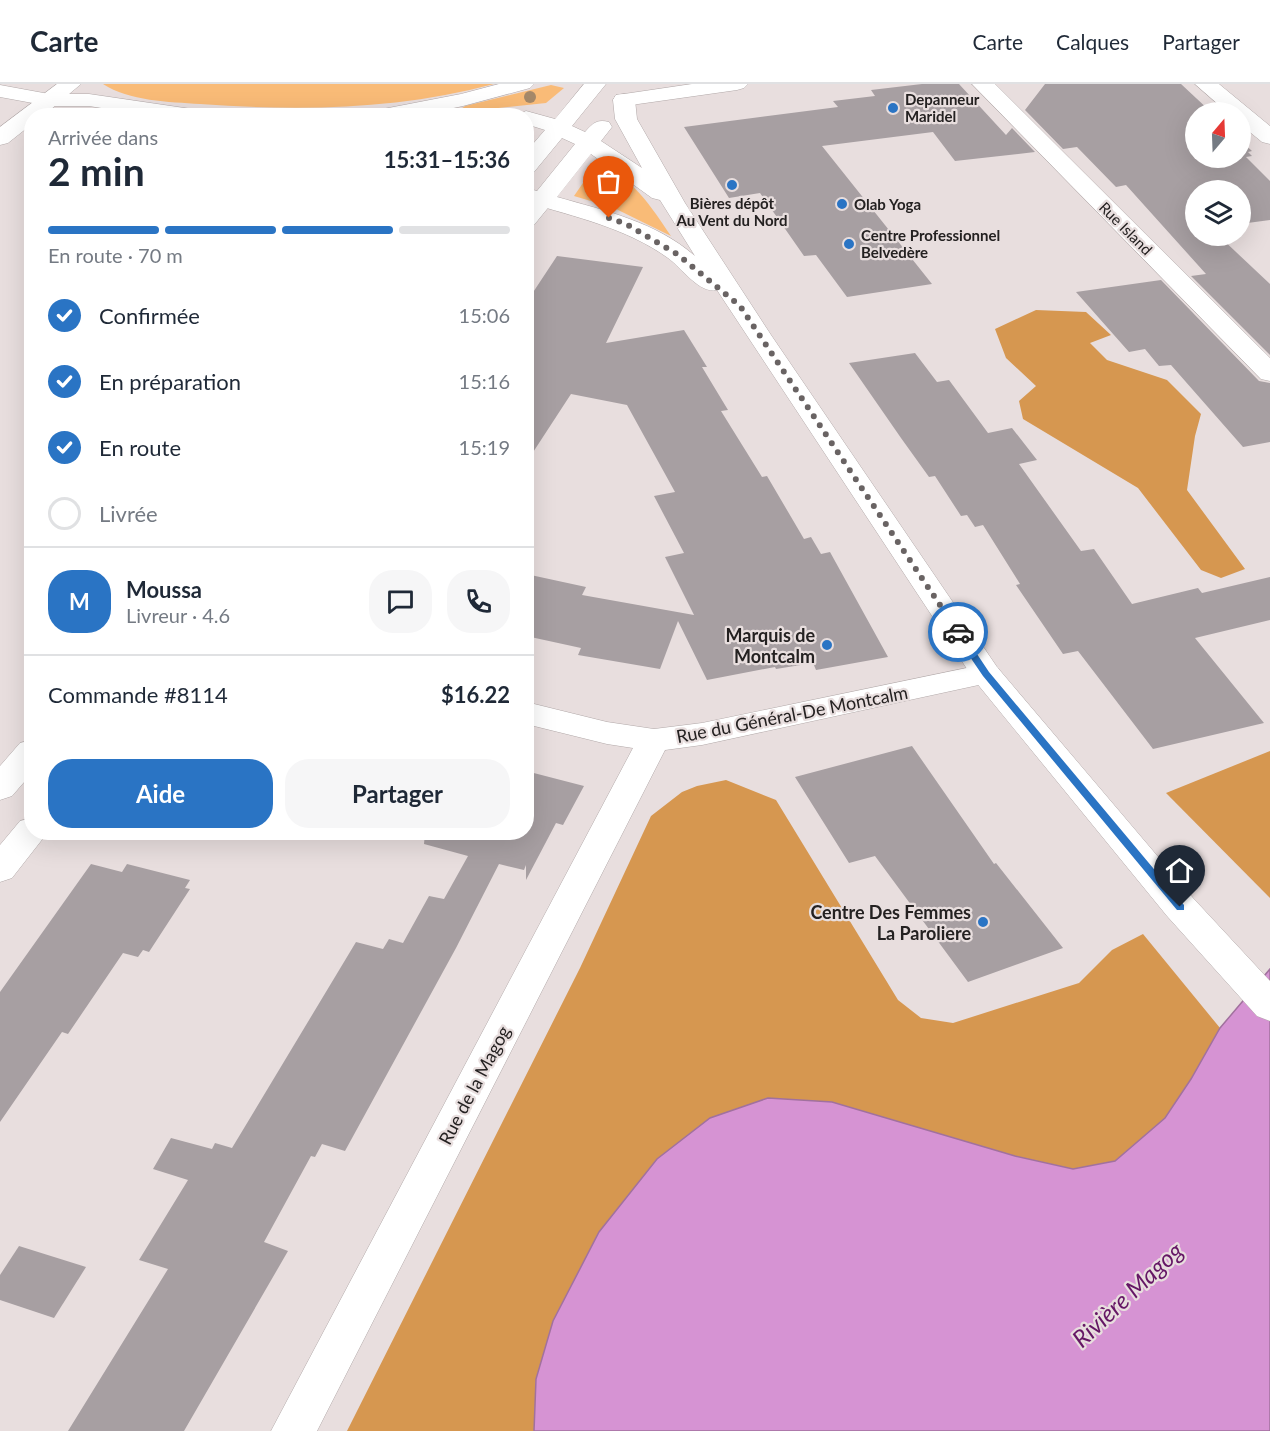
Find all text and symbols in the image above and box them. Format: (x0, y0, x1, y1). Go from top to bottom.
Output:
text: Carte (30, 24, 98, 58)
text: Carte (972, 29, 1023, 54)
text: Calques (1056, 29, 1129, 54)
text: Partager (1162, 29, 1240, 54)
place label: Depanneur Maridel (905, 90, 980, 125)
marker: Depanneur Maridel (886, 101, 900, 115)
north arrow (1185, 102, 1251, 168)
map controls (1185, 102, 1251, 246)
text: Arrivée dans (48, 125, 158, 149)
text: 15:31–15:36 (384, 146, 510, 173)
text: 2 min (48, 148, 145, 194)
pin (583, 156, 634, 218)
icon: bag (592, 165, 625, 198)
marker: Bières dépôt Au Vent du Nord (725, 178, 739, 192)
button: layers (1185, 180, 1251, 246)
place label: Bières dépôt Au Vent du Nord (675, 194, 788, 229)
place label: Olab Yoga (854, 195, 921, 213)
marker: Olab Yoga (835, 197, 849, 211)
street label: Rue Island (1096, 198, 1156, 258)
place label: Centre Professionnel Belvedère (861, 226, 1000, 261)
marker: Centre Professionnel Belvedère (842, 237, 856, 251)
text: En route · 70 m (48, 243, 183, 267)
icon: check (48, 299, 81, 332)
text: Confirmée (99, 302, 200, 329)
text: 15:06 (459, 303, 510, 327)
icon: check (48, 365, 81, 398)
text: En préparation (99, 368, 241, 395)
text: 15:16 (459, 369, 510, 393)
icon: check (48, 431, 81, 464)
text: En route (99, 434, 181, 461)
text: 15:19 (459, 435, 510, 459)
text: Livrée (99, 500, 158, 527)
button: chat (369, 570, 432, 633)
button: phone (447, 570, 510, 633)
text: Moussa (126, 576, 202, 603)
text: M (69, 588, 90, 615)
courier (928, 602, 988, 662)
text: Livreur · 4.6 (126, 603, 230, 627)
icon: car (942, 616, 975, 649)
place label: Marquis de Montcalm (726, 624, 815, 667)
marker: Marquis de Montcalm (820, 638, 834, 652)
text: Commande #8114 (48, 681, 228, 708)
text: $16.22 (441, 681, 510, 708)
street label: Rue du Général-De Montcalm (674, 681, 910, 747)
button: Aide (48, 759, 273, 828)
button: Partager (285, 759, 510, 828)
pin (1154, 845, 1205, 907)
icon: home (1163, 854, 1196, 887)
place label: Centre Des Femmes La Paroliere (810, 901, 971, 944)
marker: Centre Des Femmes La Paroliere (976, 915, 990, 929)
street label: Rue de la Magog (433, 1022, 515, 1148)
water label: Rivière Magog (1066, 1235, 1189, 1353)

